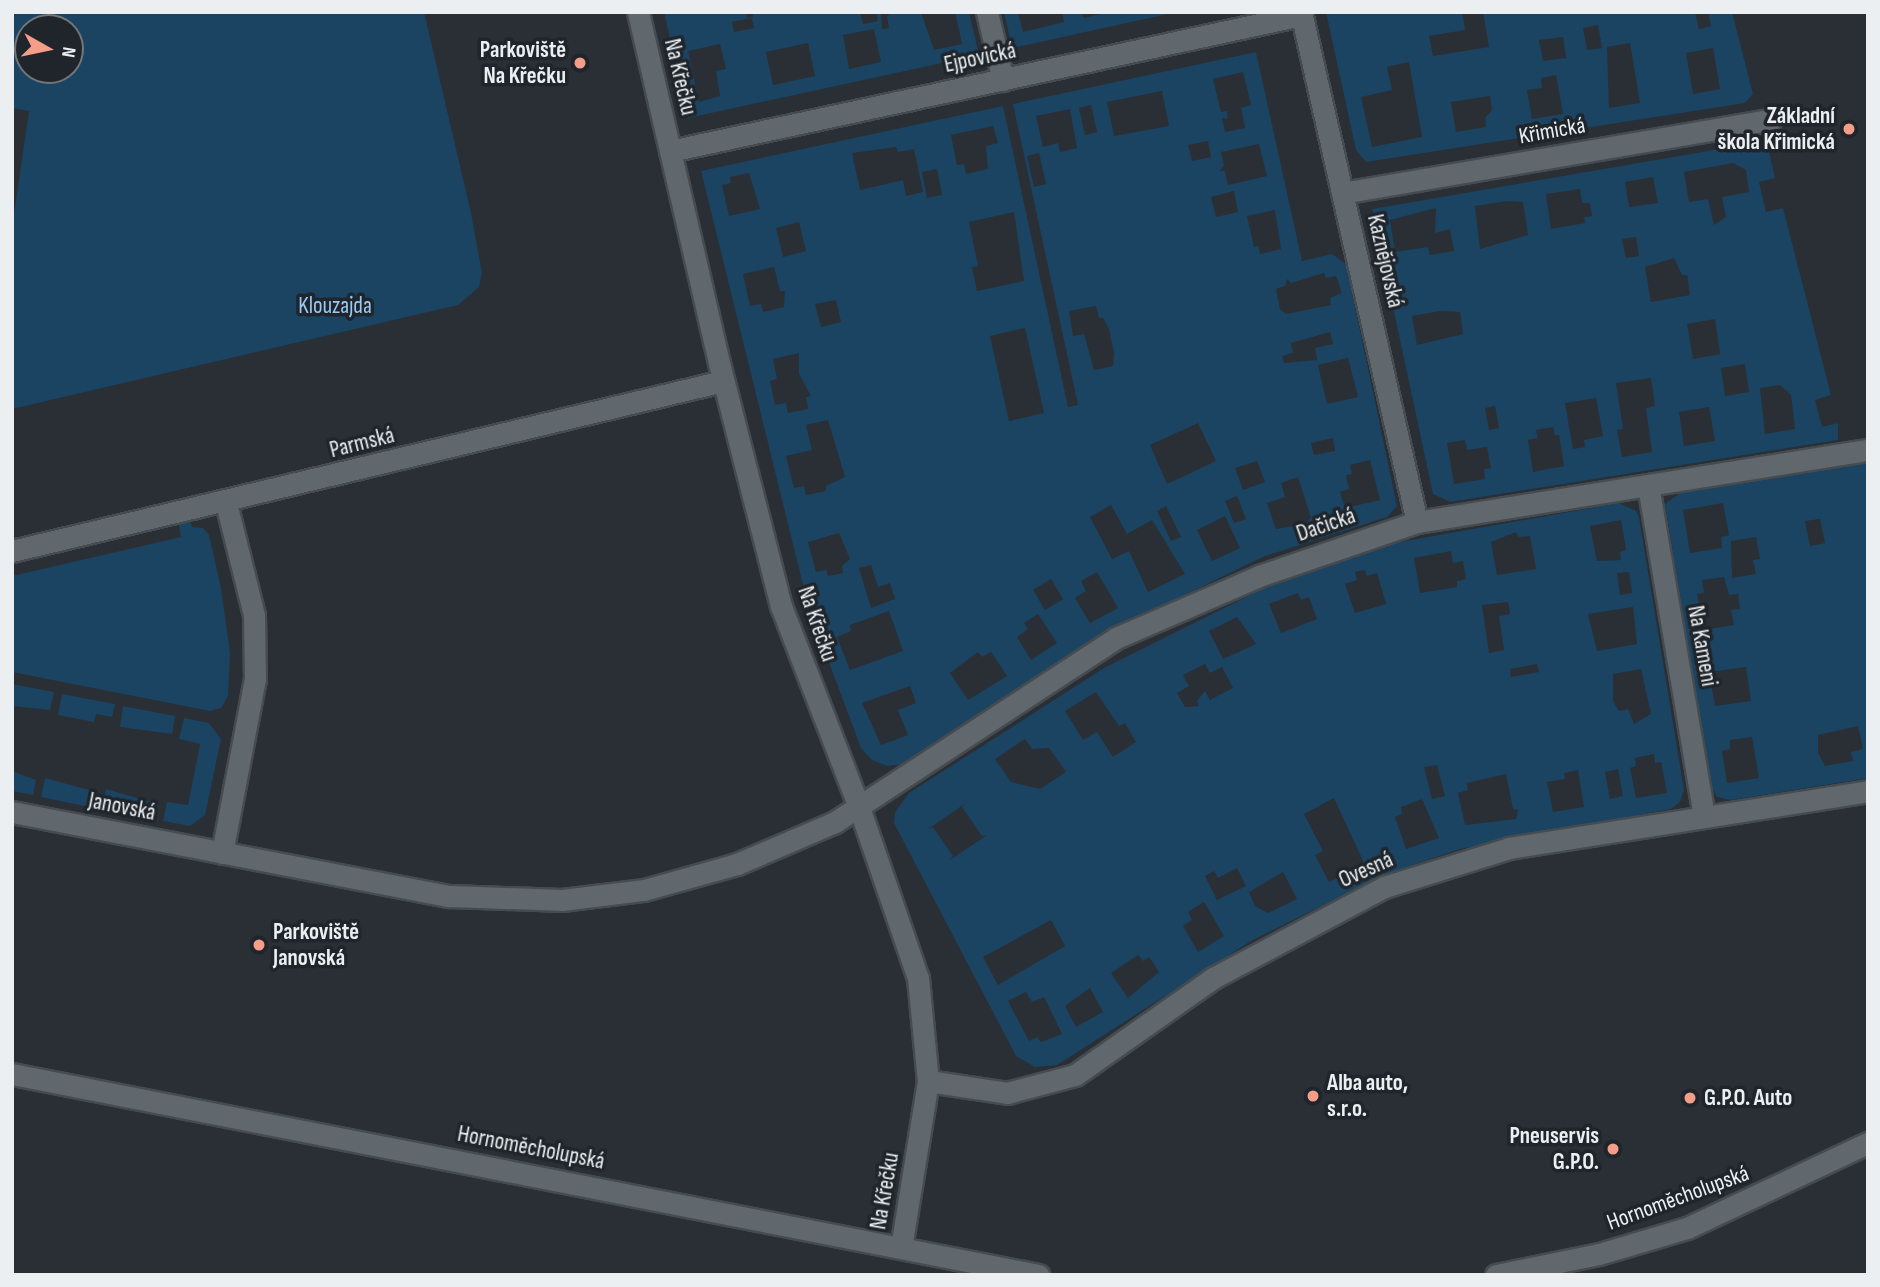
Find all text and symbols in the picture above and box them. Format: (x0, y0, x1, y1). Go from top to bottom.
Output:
north arrow (14, 14, 84, 84)
place label: Parkoviště Na Křečku (480, 36, 566, 90)
street label: Na Křečku (658, 36, 702, 118)
street label: Ejpovická (942, 37, 1018, 79)
text: N (56, 45, 80, 59)
marker: Parkoviště Na Křečku (572, 55, 588, 71)
place label: Základní škola Křimická (1718, 102, 1835, 156)
street label: Křimická (1517, 112, 1587, 150)
marker: Základní škola Křimická (1841, 121, 1857, 137)
street label: Kaznějovská (1361, 212, 1409, 310)
park label: Klouzajda (298, 292, 372, 320)
street label: Parmská (327, 422, 397, 464)
street label: Dačická (1293, 502, 1359, 548)
street label: Na Křečku (791, 583, 843, 665)
street label: Na Kameni (1681, 603, 1723, 689)
street label: Janovská (86, 787, 158, 827)
street label: Ovesná (1335, 846, 1397, 894)
place label: Parkoviště Janovská (273, 918, 359, 972)
marker: Parkoviště Janovská (251, 937, 267, 953)
place label: Alba auto, s.r.o. (1327, 1069, 1408, 1123)
place label: G.P.O. Auto (1704, 1084, 1792, 1112)
marker: Alba auto, s.r.o. (1305, 1088, 1321, 1104)
marker: G.P.O. Auto (1682, 1090, 1698, 1106)
street label: Hornoměcholupská (455, 1120, 607, 1176)
place label: Pneuservis G.P.O. (1509, 1122, 1599, 1176)
marker: Pneuservis G.P.O. (1605, 1141, 1621, 1157)
street label: Na Křečku (865, 1150, 905, 1232)
street label: Hornoměcholupská (1603, 1160, 1753, 1236)

